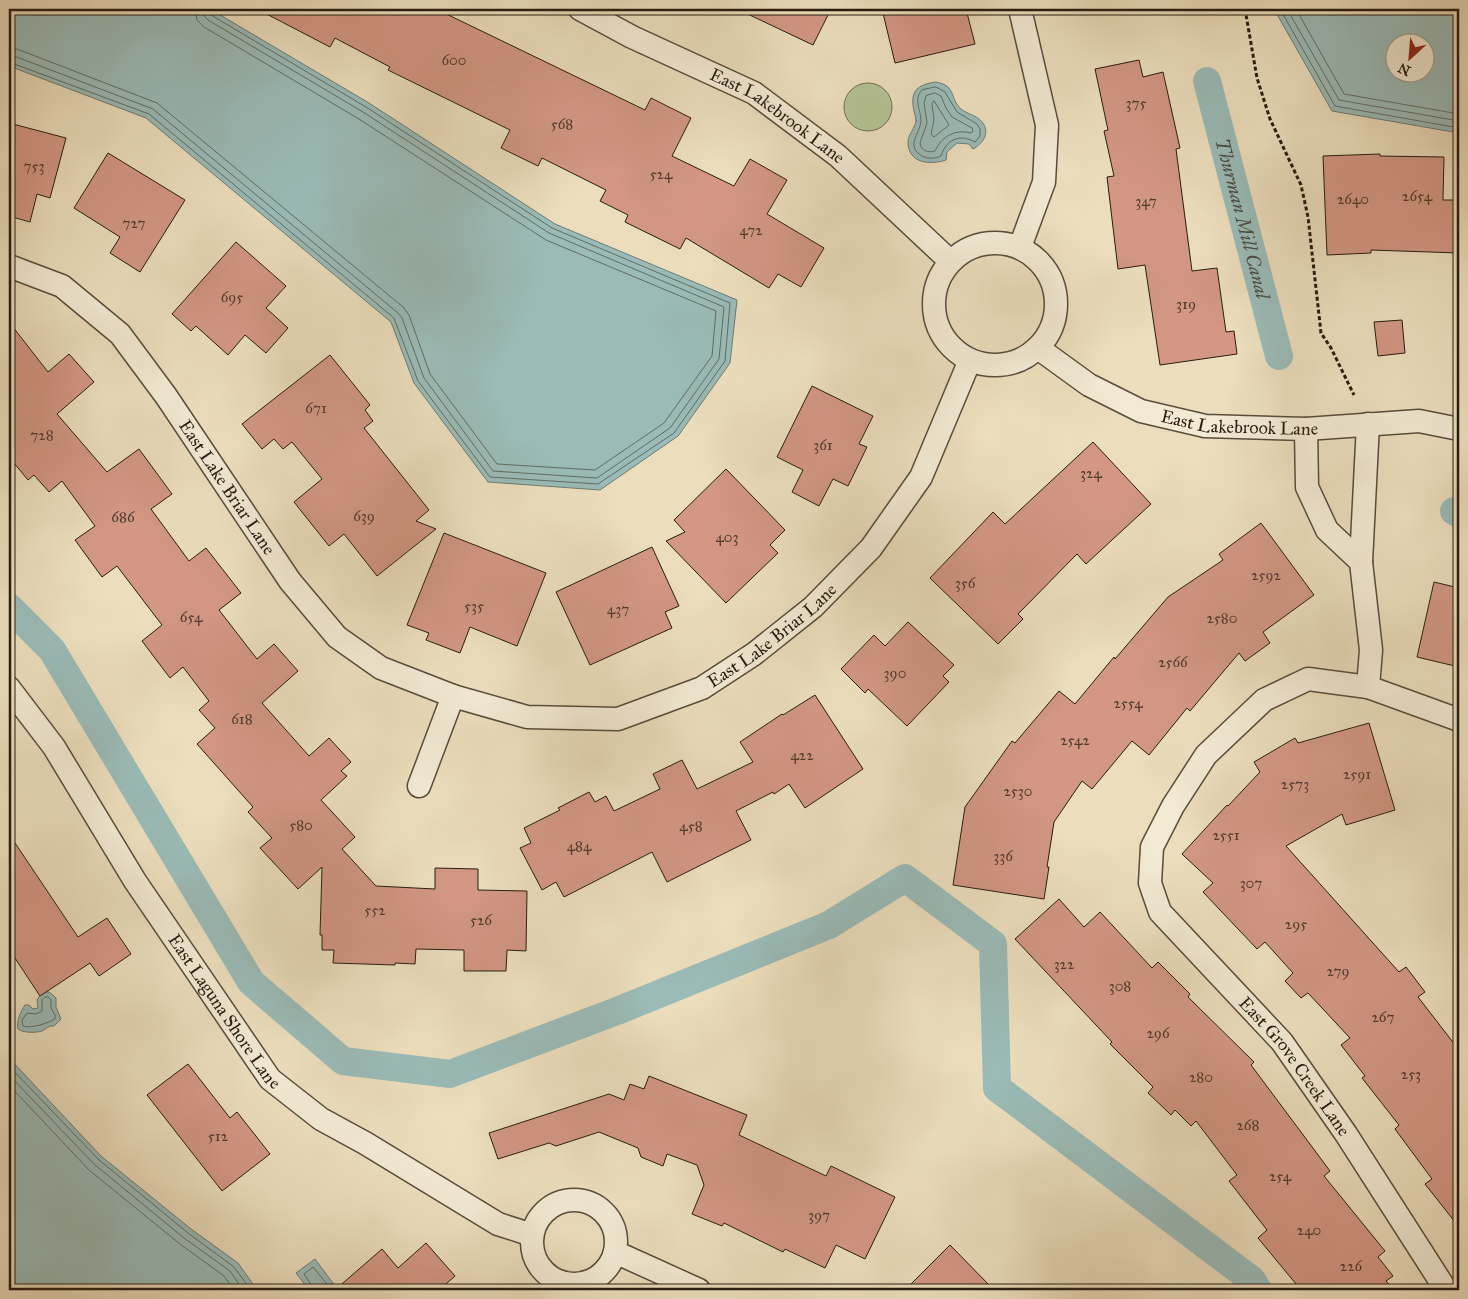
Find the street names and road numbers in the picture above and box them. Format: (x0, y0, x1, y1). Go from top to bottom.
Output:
street label: East Lakebrook Lane (706, 63, 850, 168)
street label: East Lakebrook Lane (1159, 405, 1319, 440)
street label: East Lake Briar Lane (174, 416, 280, 559)
street label: East Lake Briar Lane (703, 579, 841, 693)
street label: East Laguna Shore Lane (163, 930, 285, 1094)
street label: East Grove Creek Lane (1234, 992, 1355, 1140)

